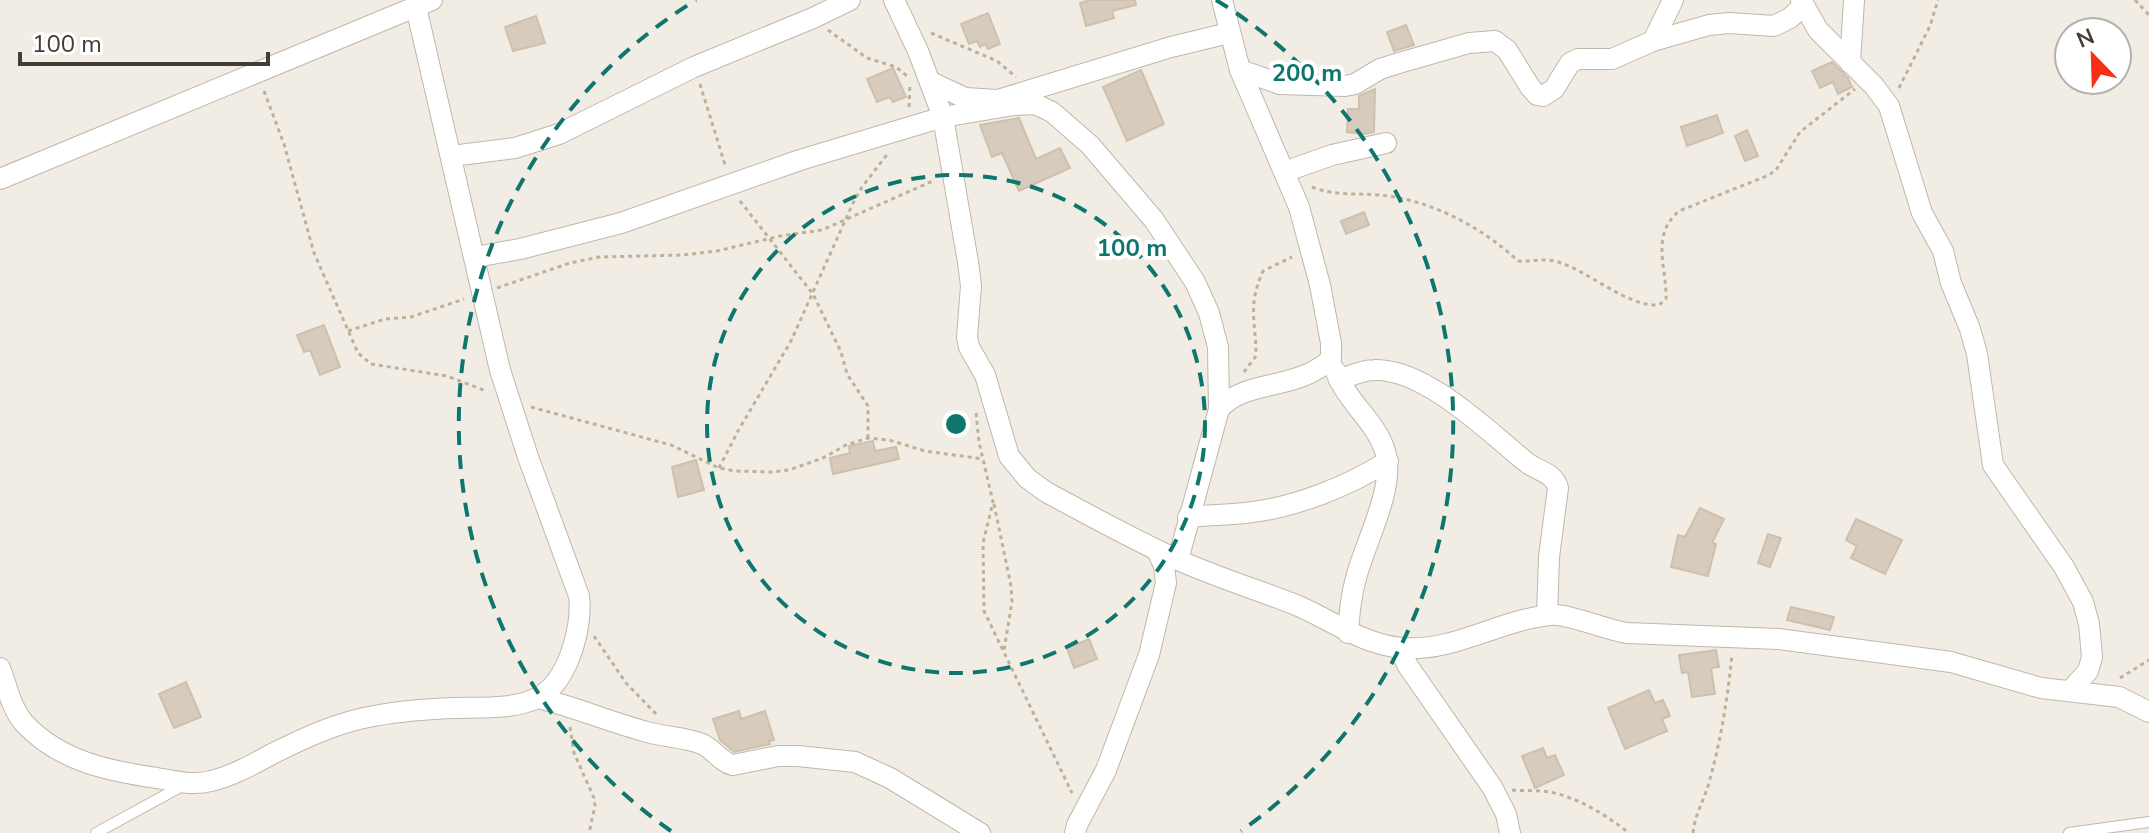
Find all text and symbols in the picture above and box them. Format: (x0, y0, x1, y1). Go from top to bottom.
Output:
scale bar (20, 16, 268, 66)
north arrow (2053, 16, 2133, 96)
text: N (2072, 21, 2099, 56)
text: 100 m (32, 28, 102, 60)
text: 200 m (1272, 57, 1342, 89)
text: 100 m (1097, 232, 1167, 264)
centre of rings (942, 410, 970, 438)

